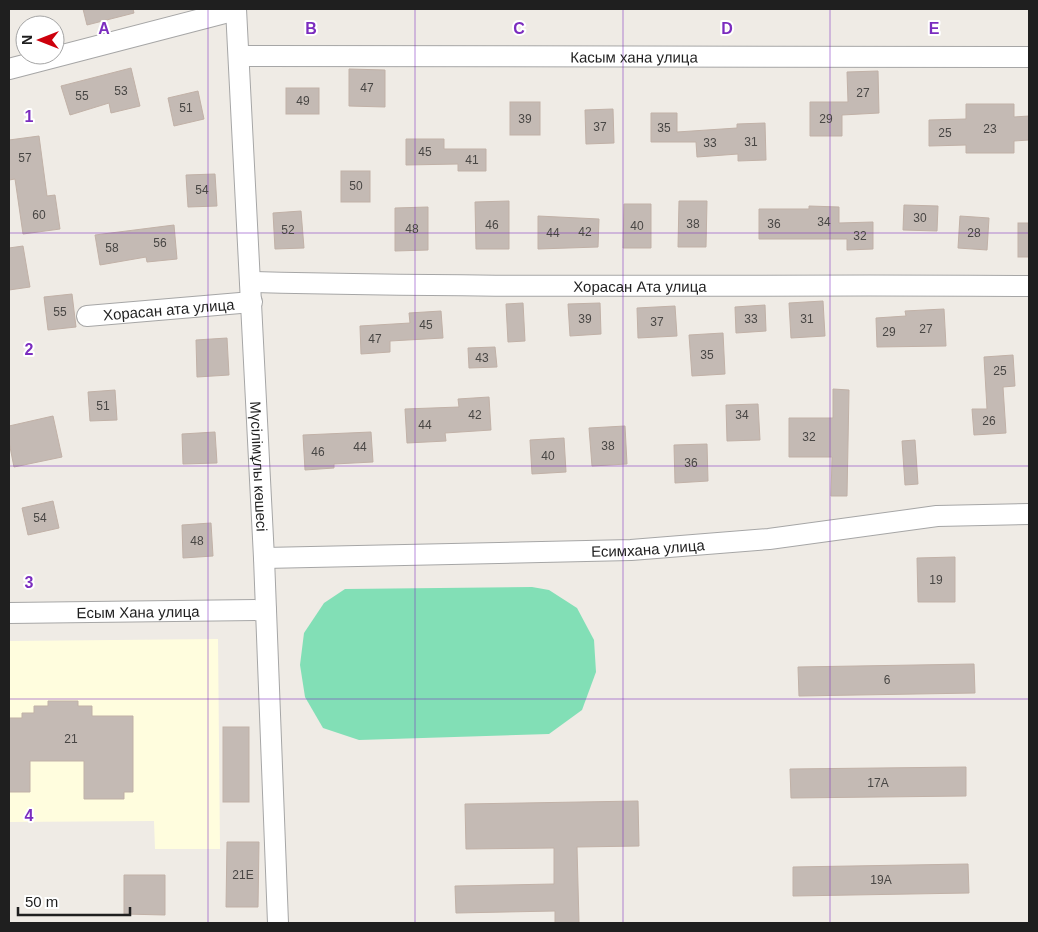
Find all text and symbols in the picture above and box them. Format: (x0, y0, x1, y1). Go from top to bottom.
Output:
north arrow (15, 15, 65, 65)
text: A (98, 20, 110, 37)
text: B (305, 20, 317, 37)
text: C (513, 20, 525, 37)
text: D (721, 20, 733, 37)
text: E (929, 20, 940, 37)
text: N (19, 35, 35, 45)
street label: Касым хана улица (570, 48, 698, 65)
house number: 47 (360, 81, 374, 95)
house number: 53 (114, 84, 128, 98)
house number: 27 (856, 86, 870, 100)
house number: 55 (75, 89, 89, 103)
house number: 49 (296, 94, 310, 108)
house number: 51 (179, 101, 193, 115)
text: 1 (25, 108, 34, 125)
house number: 39 (518, 112, 532, 126)
house number: 29 (819, 112, 833, 126)
house number: 37 (593, 120, 607, 134)
house number: 35 (657, 121, 671, 135)
house number: 23 (983, 122, 997, 136)
house number: 25 (938, 126, 952, 140)
house number: 31 (744, 135, 758, 149)
house number: 33 (703, 136, 717, 150)
house number: 45 (418, 145, 432, 159)
house number: 57 (18, 151, 32, 165)
house number: 41 (465, 153, 479, 167)
house number: 50 (349, 179, 363, 193)
house number: 54 (195, 183, 209, 197)
house number: 60 (32, 208, 46, 222)
house number: 30 (913, 211, 927, 225)
house number: 34 (817, 215, 831, 229)
house number: 38 (686, 217, 700, 231)
house number: 36 (767, 217, 781, 231)
house number: 46 (485, 218, 499, 232)
house number: 40 (630, 219, 644, 233)
house number: 48 (405, 222, 419, 236)
house number: 52 (281, 223, 295, 237)
house number: 42 (578, 225, 592, 239)
house number: 44 (546, 226, 560, 240)
house number: 28 (967, 226, 981, 240)
house number: 32 (853, 229, 867, 243)
house number: 56 (153, 236, 167, 250)
house number: 58 (105, 241, 119, 255)
street label: Хорасан Ата улица (573, 277, 707, 294)
street label: Хорасан ата улица (102, 295, 236, 323)
house number: 55 (53, 305, 67, 319)
house number: 39 (578, 312, 592, 326)
house number: 33 (744, 312, 758, 326)
house number: 31 (800, 312, 814, 326)
house number: 37 (650, 315, 664, 329)
house number: 45 (419, 318, 433, 332)
house number: 27 (919, 322, 933, 336)
house number: 29 (882, 325, 896, 339)
house number: 47 (368, 332, 382, 346)
text: 2 (25, 341, 34, 358)
house number: 35 (700, 348, 714, 362)
house number: 43 (475, 351, 489, 365)
house number: 25 (993, 364, 1007, 378)
house number: 51 (96, 399, 110, 413)
street label: Мүсілімұлы көшесі (248, 401, 271, 532)
house number: 42 (468, 408, 482, 422)
house number: 34 (735, 408, 749, 422)
house number: 26 (982, 414, 996, 428)
house number: 44 (418, 418, 432, 432)
house number: 32 (802, 430, 816, 444)
house number: 38 (601, 439, 615, 453)
house number: 44 (353, 440, 367, 454)
house number: 46 (311, 445, 325, 459)
house number: 40 (541, 449, 555, 463)
house number: 36 (684, 456, 698, 470)
house number: 54 (33, 511, 47, 525)
house number: 48 (190, 534, 204, 548)
street label: Есимхана улица (591, 536, 706, 559)
house number: 19 (929, 573, 943, 587)
text: 3 (25, 574, 34, 591)
street label: Есым Хана улица (76, 602, 200, 621)
house number: 6 (884, 673, 891, 687)
house number: 21 (64, 732, 78, 746)
house number: 17А (867, 776, 889, 790)
text: 4 (25, 807, 34, 824)
house number: 21Е (232, 868, 254, 882)
house number: 19А (870, 873, 892, 887)
scale bar (18, 884, 130, 916)
text: 50 m (25, 893, 58, 910)

